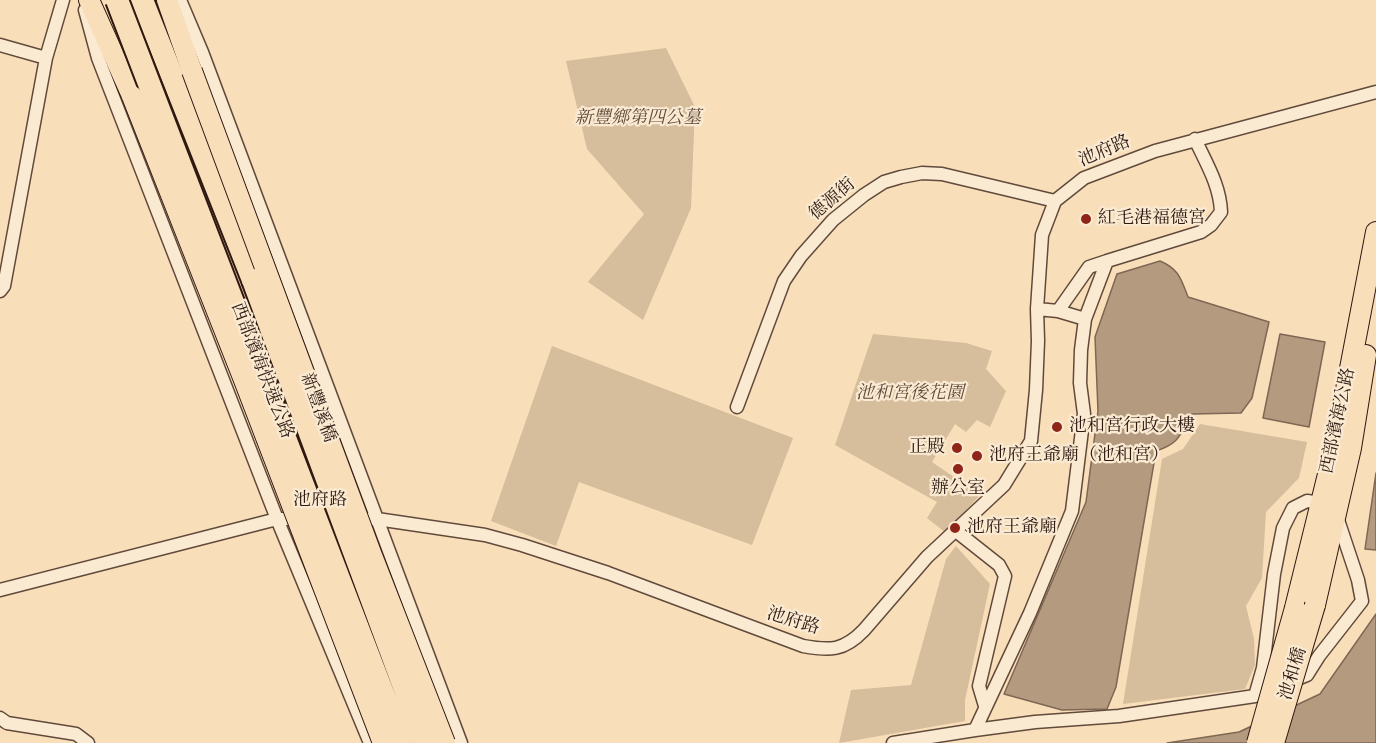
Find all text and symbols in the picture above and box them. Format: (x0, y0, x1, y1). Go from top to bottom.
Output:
park label: 新豐鄉第四公墓 (575, 108, 701, 130)
street label: 池府路 (1076, 132, 1134, 172)
street label: 德源街 (806, 174, 860, 226)
place label: 紅毛港福德宮 (1098, 208, 1206, 230)
marker: 紅毛港福德宮 (1079, 212, 1093, 226)
street label: 西部濱海快速公路 (225, 300, 297, 442)
street label: 西部濱海公路 (1317, 366, 1361, 476)
street label: 新豐溪橋 (295, 370, 339, 446)
park label: 池和宮後花園 (856, 383, 964, 405)
place label: 池和宮行政大樓 (1069, 416, 1195, 438)
marker: 池和宮行政大樓 (1050, 420, 1064, 434)
place label: 正殿 (909, 437, 945, 459)
marker: 正殿 (950, 441, 964, 455)
place label: 池府王爺廟（池和宮） (989, 445, 1169, 467)
marker: 池府王爺廟（池和宮） (970, 449, 984, 463)
marker: 辦公室 (951, 462, 965, 476)
place label: 辦公室 (931, 478, 985, 500)
street label: 池府路 (293, 490, 347, 512)
place label: 池府王爺廟 (967, 517, 1057, 539)
marker: 池府王爺廟 (948, 521, 962, 535)
street label: 池府路 (764, 604, 822, 640)
street label: 池和橋 (1276, 645, 1312, 703)

